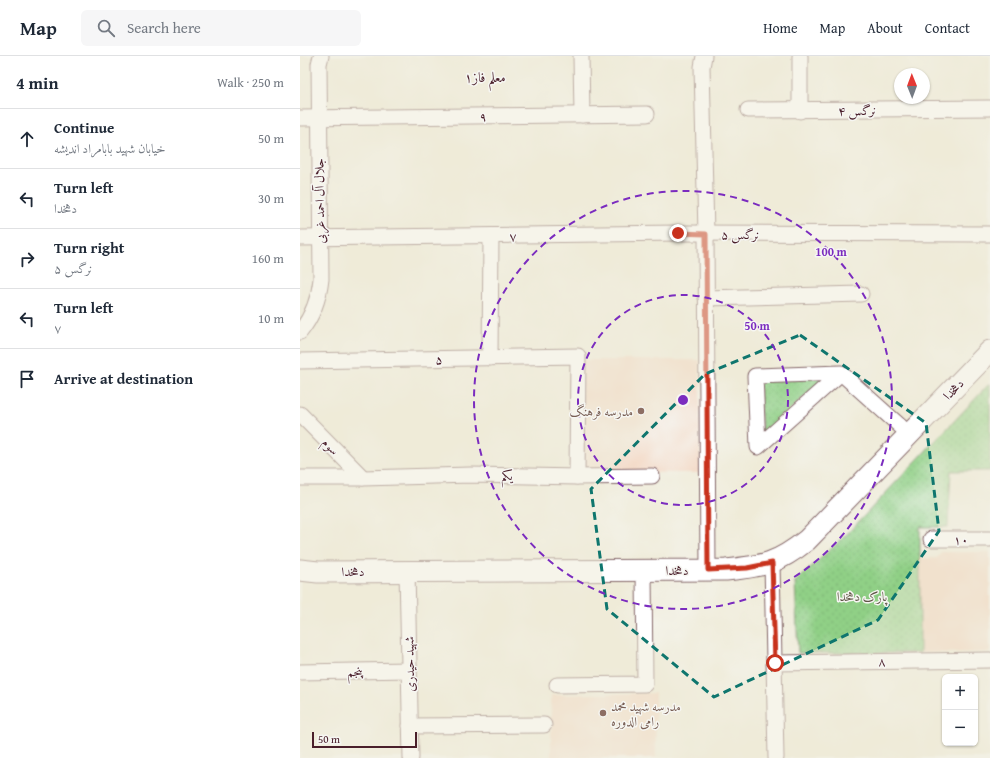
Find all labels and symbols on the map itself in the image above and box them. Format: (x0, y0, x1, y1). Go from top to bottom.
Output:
district label: معلم فاز۱ (464, 67, 506, 92)
north arrow (894, 68, 930, 104)
street label: نرگس ۴ (838, 101, 876, 120)
street label: ۹ (479, 107, 487, 126)
street label: جلال آل احمد غربی (309, 158, 330, 244)
route end (669, 224, 687, 242)
street label: نرگس ۵ (721, 225, 759, 244)
street label: ۷ (509, 227, 517, 246)
text: 100 m (815, 243, 848, 260)
text: 50 m (744, 317, 770, 334)
street label: ۵ (435, 350, 443, 369)
street label: دهخدا (938, 374, 968, 404)
centre of rings (676, 393, 690, 407)
place label: مدرسه فرهنگ (569, 402, 633, 421)
marker: مدرسه فرهنگ (636, 406, 646, 416)
street label: سوم (316, 433, 344, 461)
street label: یکم (501, 466, 514, 488)
street label: ۱۰ (953, 530, 969, 549)
street label: دهخدا (665, 561, 689, 580)
street label: دهخدا (341, 562, 365, 581)
park label: پارک دهخدا (837, 587, 888, 606)
street label: شهید حیدری (400, 636, 419, 692)
street label: ۸ (878, 652, 886, 671)
route start (766, 654, 784, 672)
street label: پنجم (347, 662, 364, 684)
place label: مدرسه شهید محمد رامی الدوره (611, 697, 681, 731)
marker: مدرسه شهید محمد رامی الدوره (598, 708, 608, 718)
scale bar (312, 730, 417, 749)

